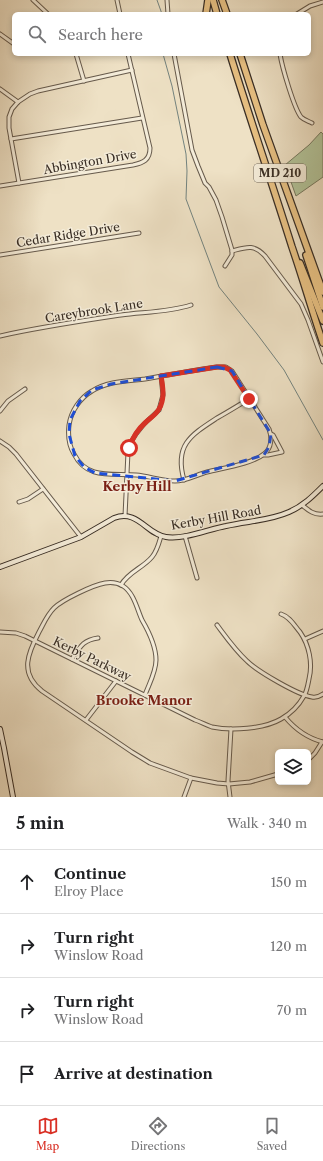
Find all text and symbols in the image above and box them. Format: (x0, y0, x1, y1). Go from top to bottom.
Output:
search box (12, 12, 311, 56)
icon: search (26, 23, 48, 45)
text: Search here (58, 25, 143, 44)
street label: Abbington Drive (41, 146, 138, 177)
road number: MD 210 (254, 164, 306, 182)
street label: Cedar Ridge Drive (15, 219, 121, 250)
street label: Careybrook Lane (44, 295, 144, 326)
route end (240, 390, 258, 408)
route start (120, 439, 138, 457)
district label: Kerby Hill (103, 478, 172, 494)
street label: Kerby Hill Road (170, 502, 263, 533)
street label: Kerby Parkway (51, 633, 134, 684)
district label: Brooke Manor (96, 692, 193, 708)
map controls (275, 749, 311, 785)
button: layers (275, 749, 311, 785)
text: 5 min (16, 813, 64, 833)
text: Walk · 340 m (227, 815, 307, 831)
text: Continue (54, 864, 126, 883)
icon: ahead (16, 871, 38, 893)
text: 150 m (271, 874, 307, 890)
text: Elroy Place (54, 883, 123, 899)
text: Turn right (54, 928, 134, 947)
icon: right (16, 935, 38, 957)
text: 120 m (270, 938, 307, 954)
text: Winslow Road (54, 947, 143, 963)
text: Turn right (54, 992, 134, 1011)
icon: right (16, 999, 38, 1021)
text: 70 m (277, 1002, 307, 1018)
text: Winslow Road (54, 1011, 143, 1027)
icon: arrive (16, 1063, 38, 1085)
text: Arrive at destination (54, 1064, 213, 1083)
tab: Map (36, 1115, 59, 1153)
tab: Directions (131, 1115, 185, 1153)
tab: Saved (257, 1115, 287, 1153)

